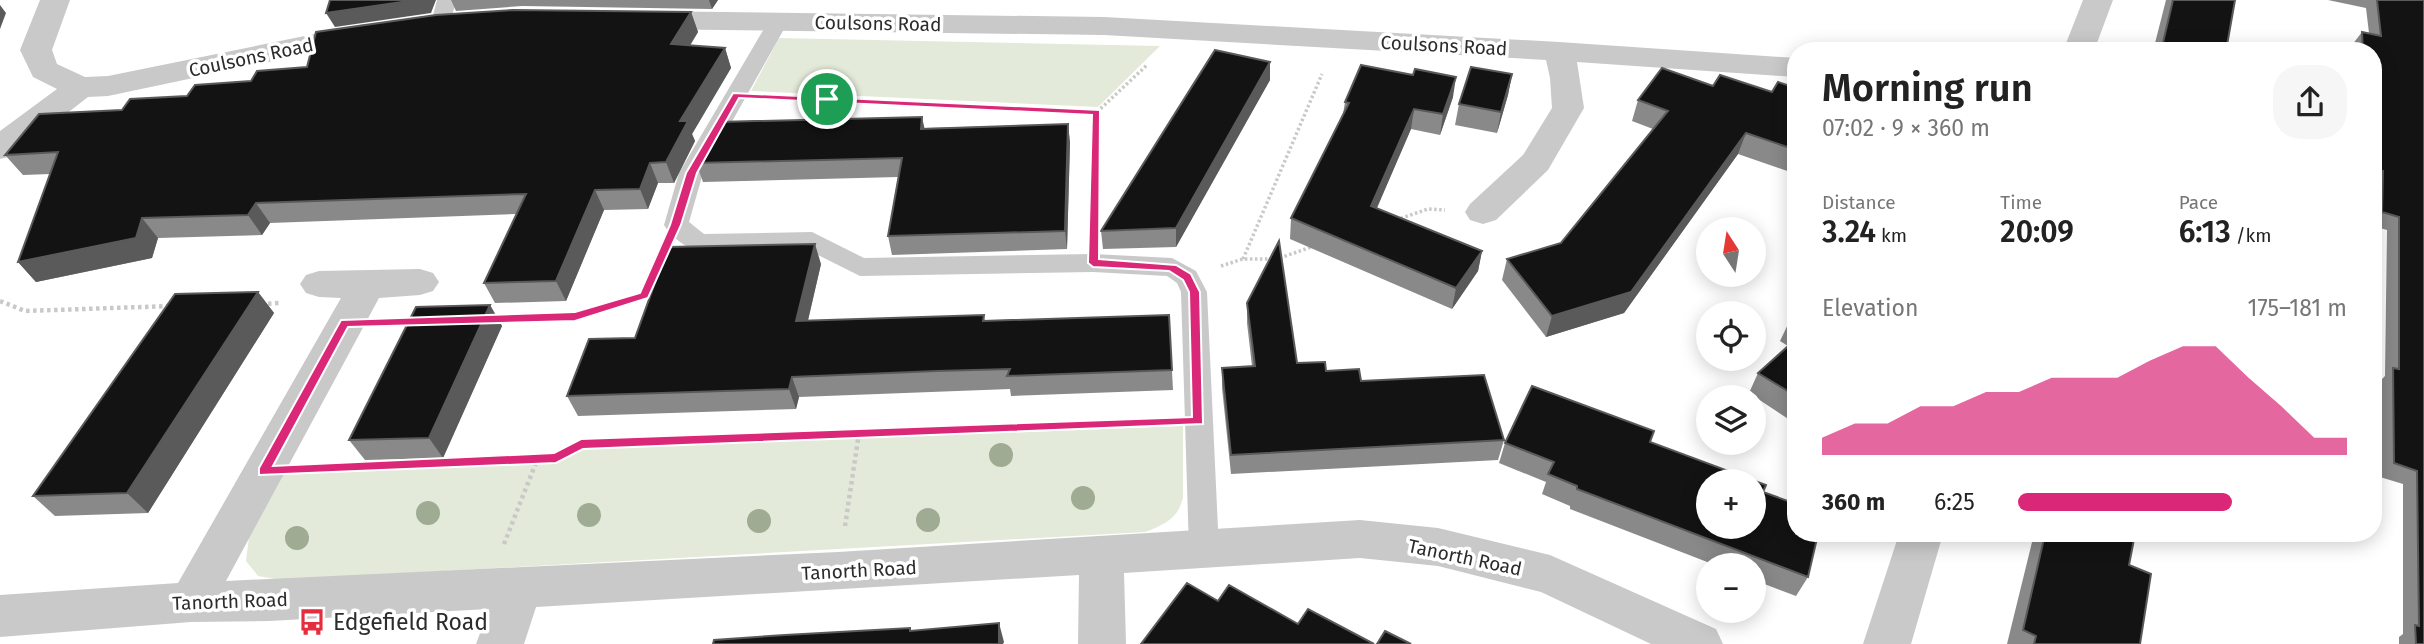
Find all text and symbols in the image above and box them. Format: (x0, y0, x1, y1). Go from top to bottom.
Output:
street label: Coulsons Road (814, 11, 942, 36)
street label: Coulsons Road (1380, 31, 1508, 60)
street label: Coulsons Road (187, 33, 316, 82)
text: Morning run (1822, 65, 2033, 111)
button: share (2273, 65, 2347, 139)
pin (797, 69, 857, 129)
icon: arrive (808, 80, 846, 118)
text: 07:02 · 9 × 360 m (1822, 114, 1990, 142)
text: Distance (1822, 191, 1896, 214)
text: Time (2000, 191, 2042, 214)
text: Pace (2179, 191, 2218, 214)
text: 3.24 (1822, 214, 1876, 250)
text: 20:09 (2000, 214, 2074, 250)
text: 6:13 (2179, 214, 2231, 250)
north arrow (1696, 217, 1766, 287)
map controls (1696, 217, 1766, 623)
text: km (1876, 224, 1907, 247)
text: /km (2231, 224, 2272, 247)
text: Elevation (1822, 294, 1918, 322)
text: 175–181 m (2248, 294, 2347, 322)
button: locate (1696, 301, 1766, 371)
button: layers (1696, 385, 1766, 455)
button: + (1696, 469, 1766, 539)
text: 360 m (1822, 488, 1885, 516)
text: 6:25 (1934, 488, 1975, 516)
street label: Tanorth Road (1406, 534, 1524, 581)
button: − (1696, 553, 1766, 623)
street label: Tanorth Road (801, 556, 917, 585)
street label: Tanorth Road (172, 588, 288, 615)
bus stop icon: Edgefield Road (297, 607, 327, 637)
place label: Edgefield Road (333, 608, 488, 636)

